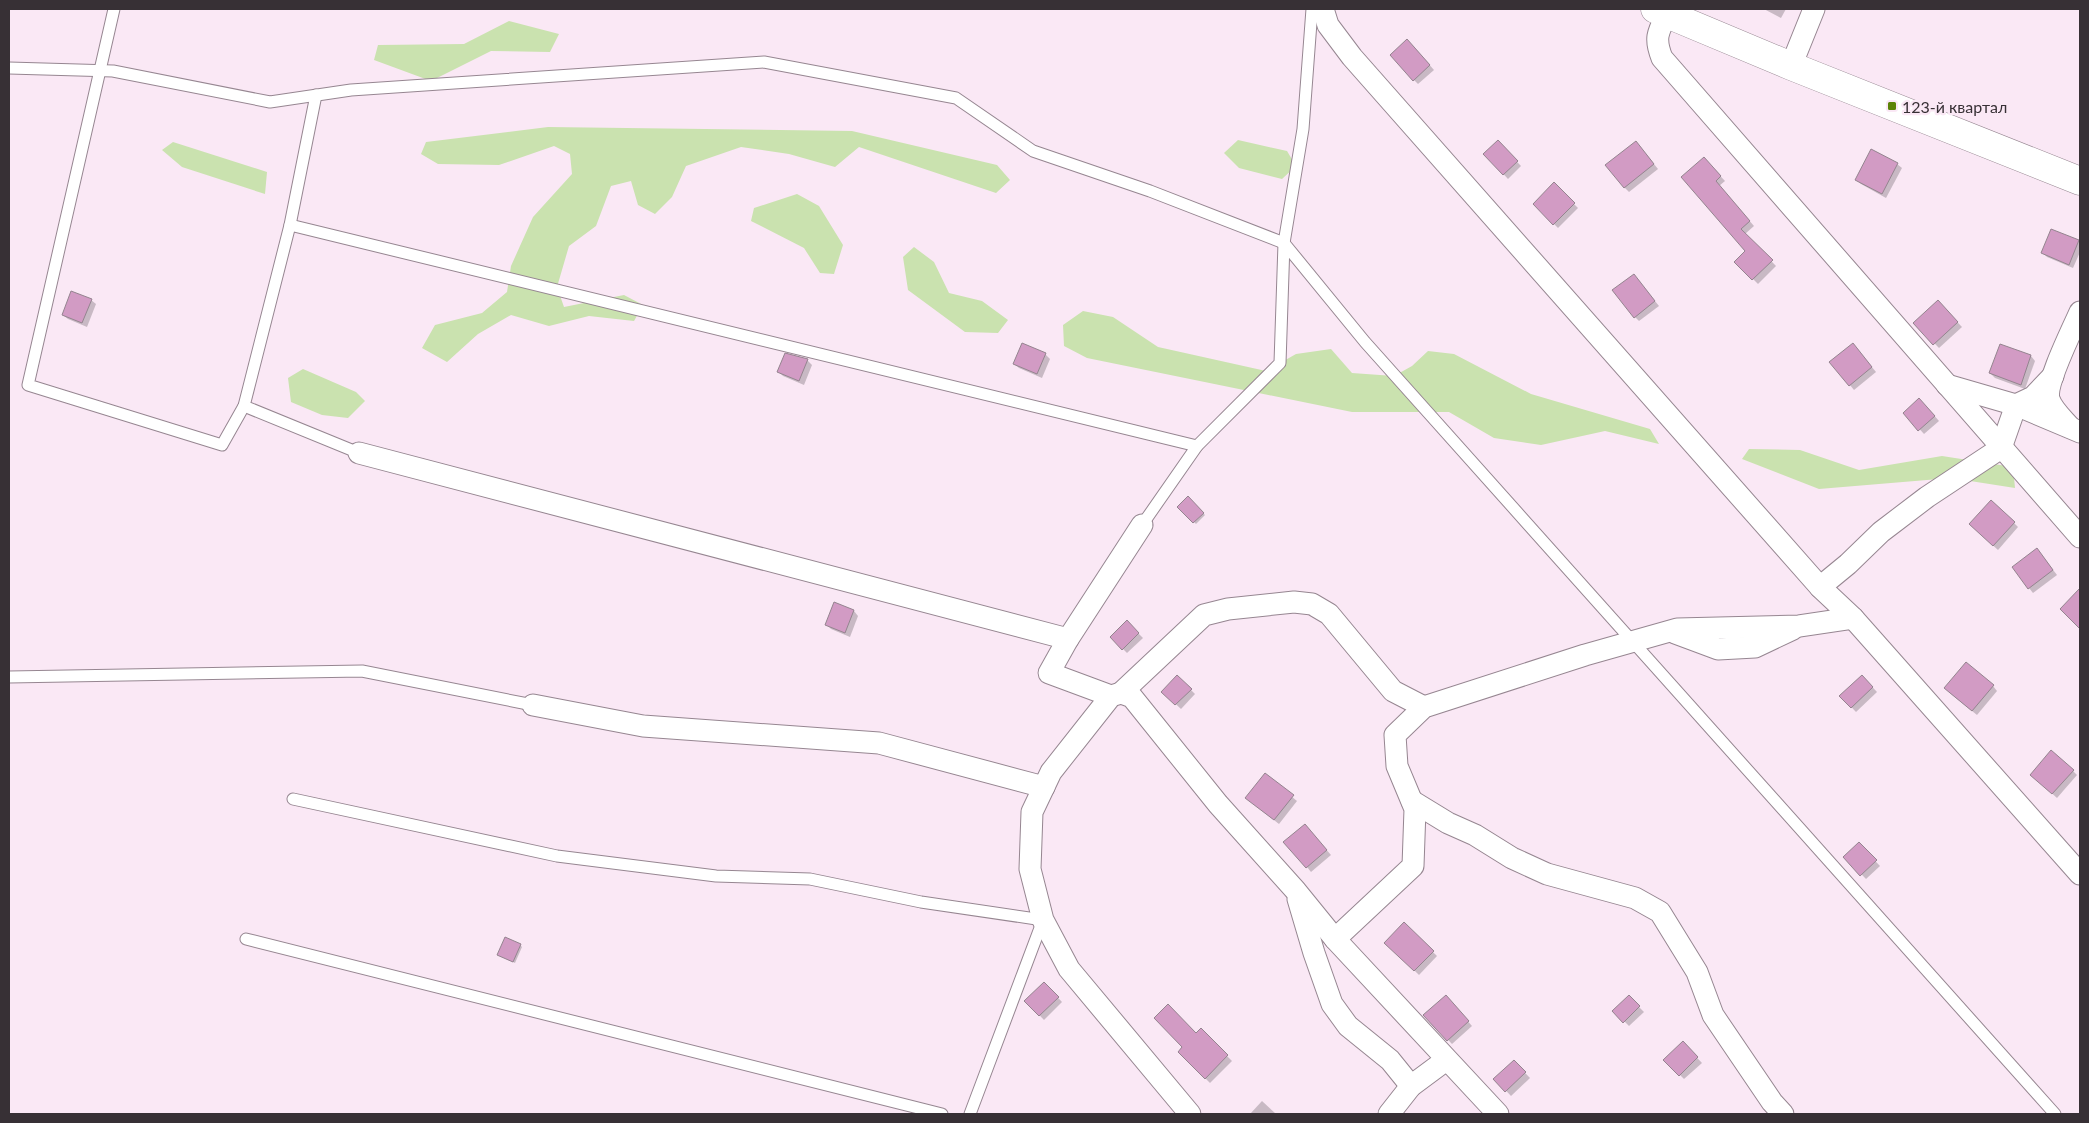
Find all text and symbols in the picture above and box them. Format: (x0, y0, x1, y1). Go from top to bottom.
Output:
place label: 123-й квартал (1902, 97, 2007, 116)
marker: 123-й квартал (1886, 100, 1898, 112)

